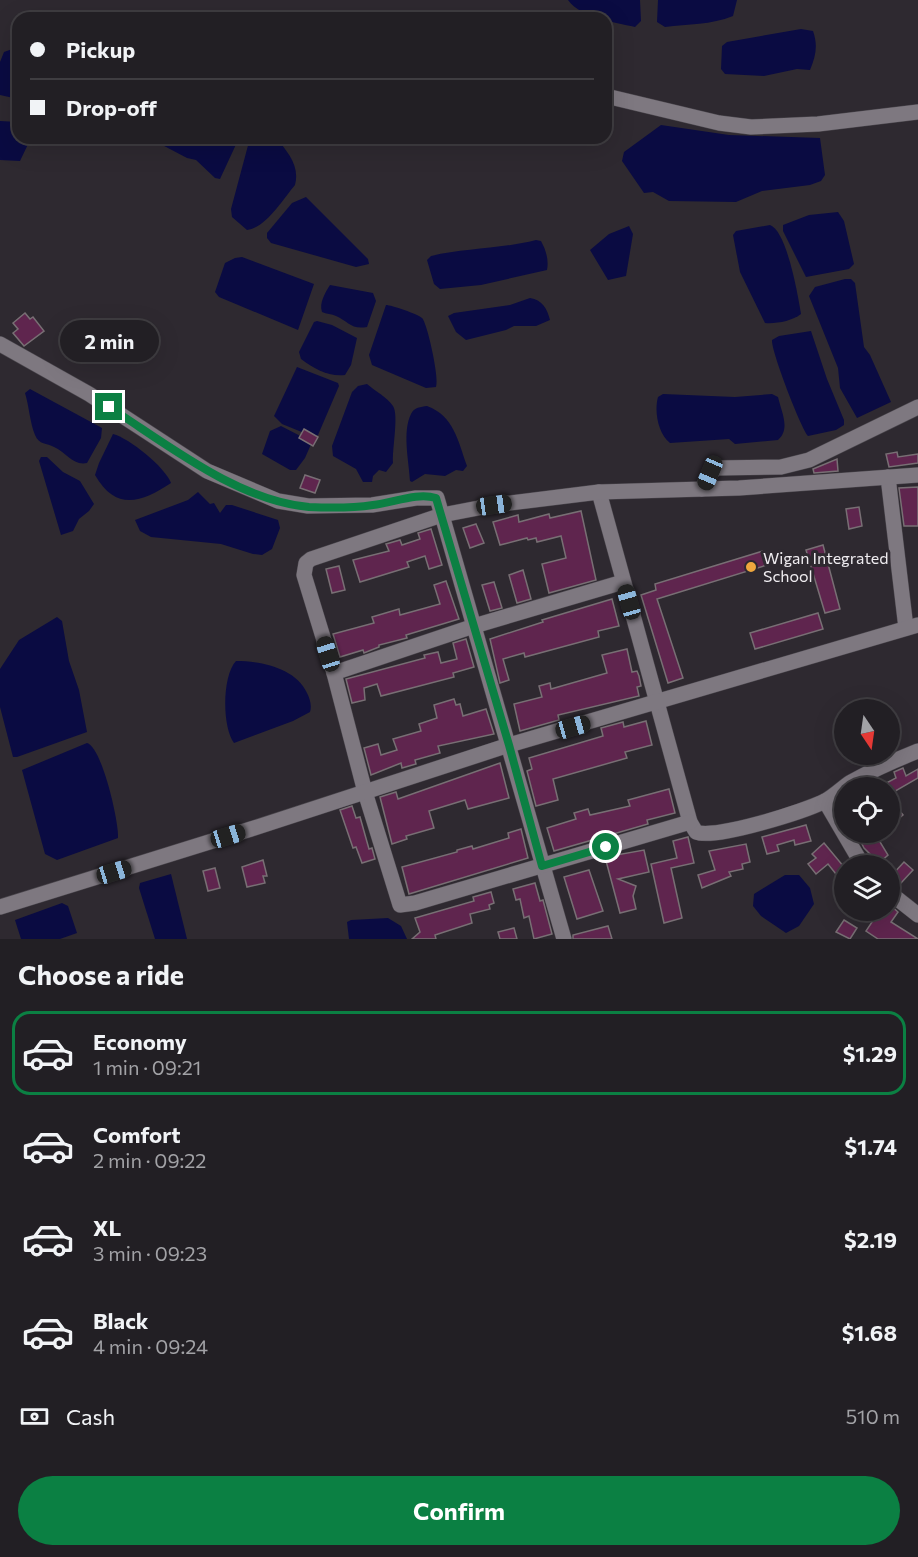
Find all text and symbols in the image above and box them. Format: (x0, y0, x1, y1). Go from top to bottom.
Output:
text: Pickup (66, 36, 135, 63)
text: Drop-off (66, 94, 157, 121)
callout: 2 min (60, 320, 158, 362)
text: 2 min (85, 329, 134, 353)
route end (95, 393, 122, 420)
car (695, 453, 725, 493)
car (475, 494, 513, 516)
place label: Wigan Integrated School (763, 548, 889, 585)
marker: Wigan Integrated School (744, 560, 758, 574)
car (615, 582, 643, 622)
car (314, 634, 342, 674)
north arrow (834, 699, 900, 765)
map controls (834, 699, 900, 921)
car (553, 713, 593, 741)
button: locate (834, 777, 900, 843)
car (208, 822, 248, 850)
route start (592, 833, 619, 860)
button: layers (834, 855, 900, 921)
car (94, 858, 134, 886)
text: Choose a ride (18, 958, 184, 991)
icon: car (21, 1026, 75, 1080)
text: Economy (93, 1028, 187, 1055)
text: $1.29 (843, 1040, 897, 1067)
text: 1 min · 09:21 (93, 1055, 201, 1079)
icon: car (21, 1119, 75, 1173)
text: Comfort (93, 1121, 181, 1148)
text: $1.74 (845, 1133, 897, 1160)
text: 2 min · 09:22 (93, 1148, 206, 1172)
icon: car (21, 1212, 75, 1266)
text: XL (93, 1214, 121, 1241)
text: $2.19 (844, 1226, 897, 1253)
text: 3 min · 09:23 (93, 1241, 207, 1265)
icon: car (21, 1305, 75, 1359)
text: Black (93, 1307, 148, 1334)
text: $1.68 (842, 1319, 897, 1346)
text: 4 min · 09:24 (93, 1334, 208, 1358)
icon: cash (18, 1400, 51, 1433)
text: Cash (66, 1403, 115, 1430)
text: 510 m (846, 1404, 900, 1428)
button: Confirm (18, 1476, 900, 1545)

